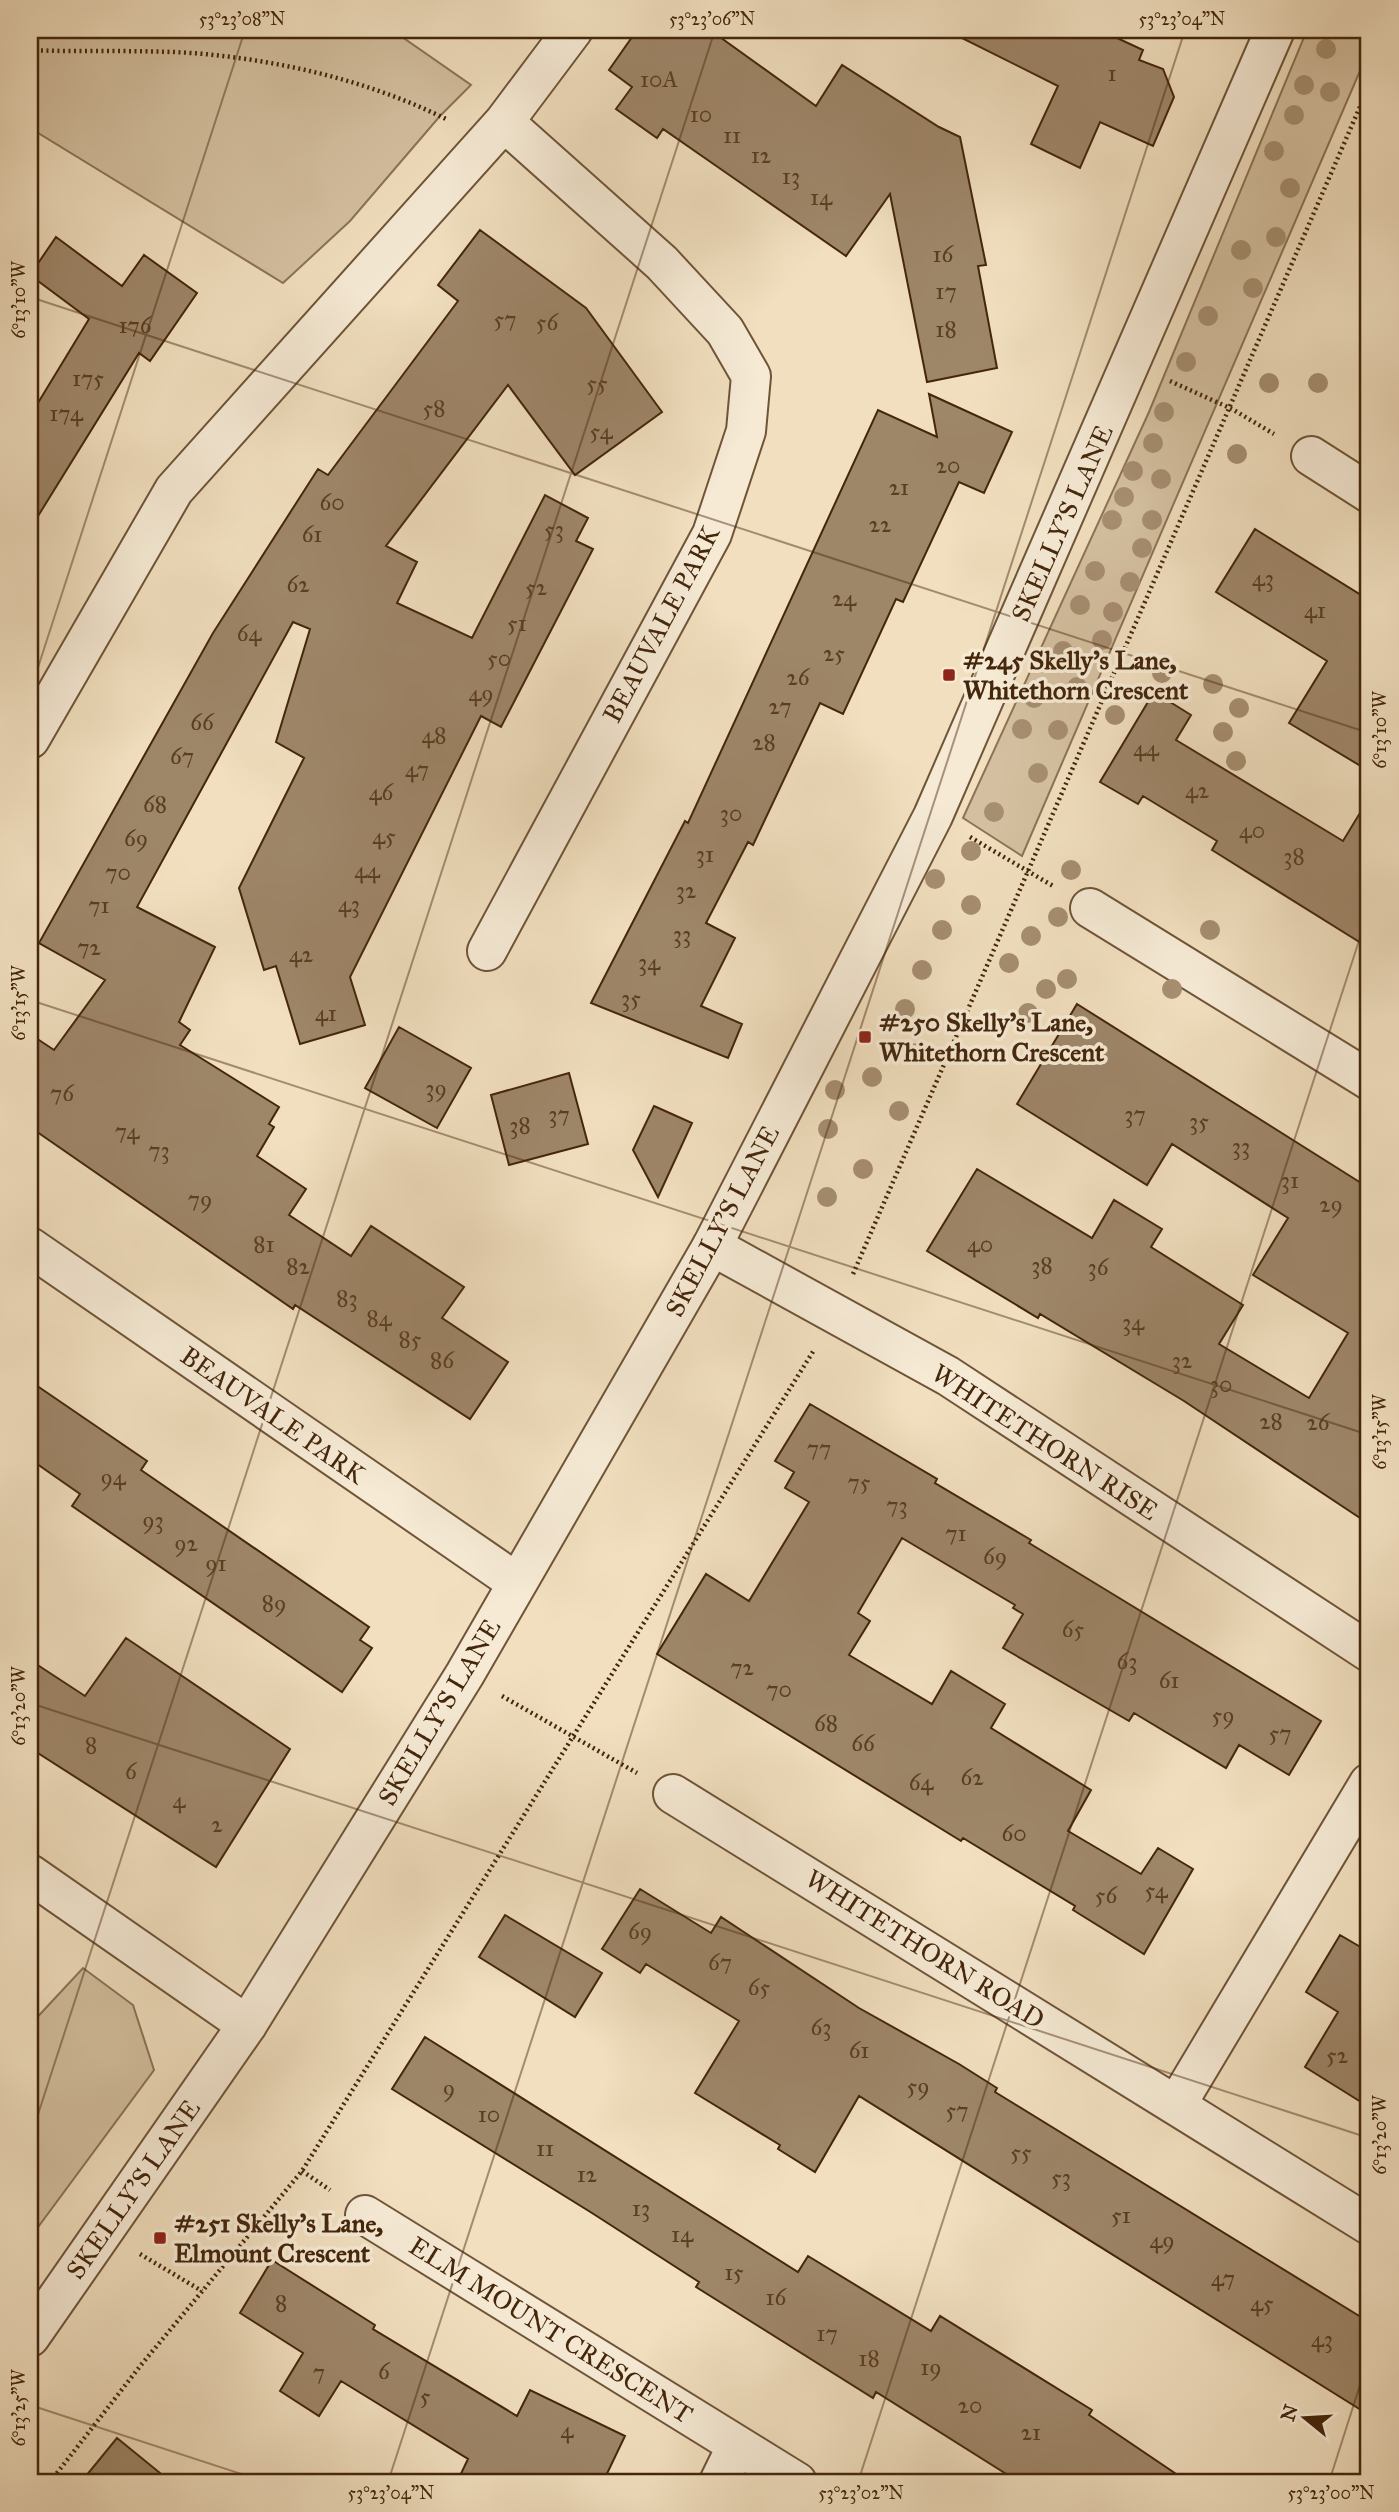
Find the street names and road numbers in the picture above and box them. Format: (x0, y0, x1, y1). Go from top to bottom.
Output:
street label: SKELLY'S LANE (1004, 420, 1120, 626)
street label: BEAUVALE PARK (596, 520, 727, 728)
street label: SKELLY'S LANE (658, 1120, 786, 1322)
street label: BEAUVALE PARK (174, 1339, 372, 1491)
street label: WHITETHORN RISE (926, 1357, 1164, 1527)
street label: SKELLY'S LANE (371, 1613, 507, 1811)
street label: WHITETHORN ROAD (800, 1862, 1050, 2036)
street label: SKELLY'S LANE (59, 2093, 207, 2285)
street label: ELM MOUNT CRESCENT (403, 2229, 699, 2431)

